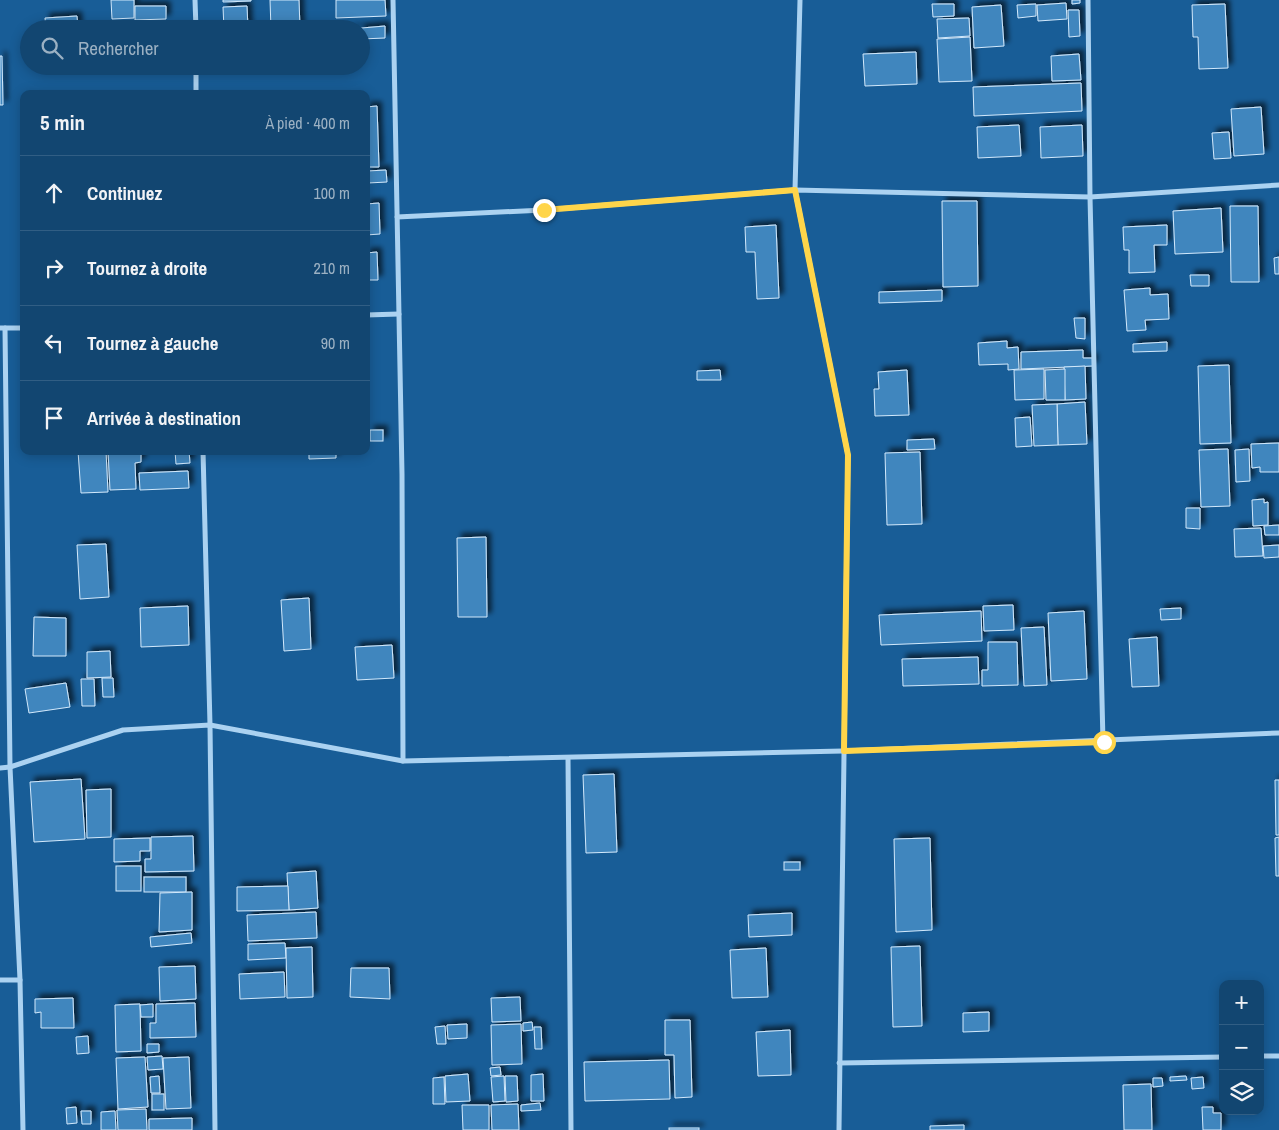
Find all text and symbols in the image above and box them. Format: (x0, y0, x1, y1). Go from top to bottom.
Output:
search box (20, 20, 370, 75)
icon: search (38, 34, 66, 62)
text: Rechercher (78, 35, 159, 61)
text: 5 min (40, 108, 85, 137)
text: À pied · 400 m (265, 112, 350, 134)
icon: ahead (40, 179, 68, 207)
text: Continuez (87, 180, 162, 206)
text: 100 m (314, 182, 350, 204)
route end (533, 199, 556, 222)
icon: right (40, 254, 68, 282)
text: Tournez à droite (87, 255, 207, 281)
text: 210 m (314, 257, 350, 279)
icon: left (40, 329, 68, 357)
text: Tournez à gauche (87, 330, 218, 356)
text: 90 m (321, 332, 350, 354)
icon: arrive (40, 404, 68, 432)
text: Arrivée à destination (87, 405, 241, 431)
route start (1093, 731, 1116, 754)
map controls (1219, 980, 1264, 1115)
button: + (1219, 980, 1264, 1025)
button: − (1219, 1025, 1264, 1070)
button: layers (1219, 1070, 1264, 1115)

